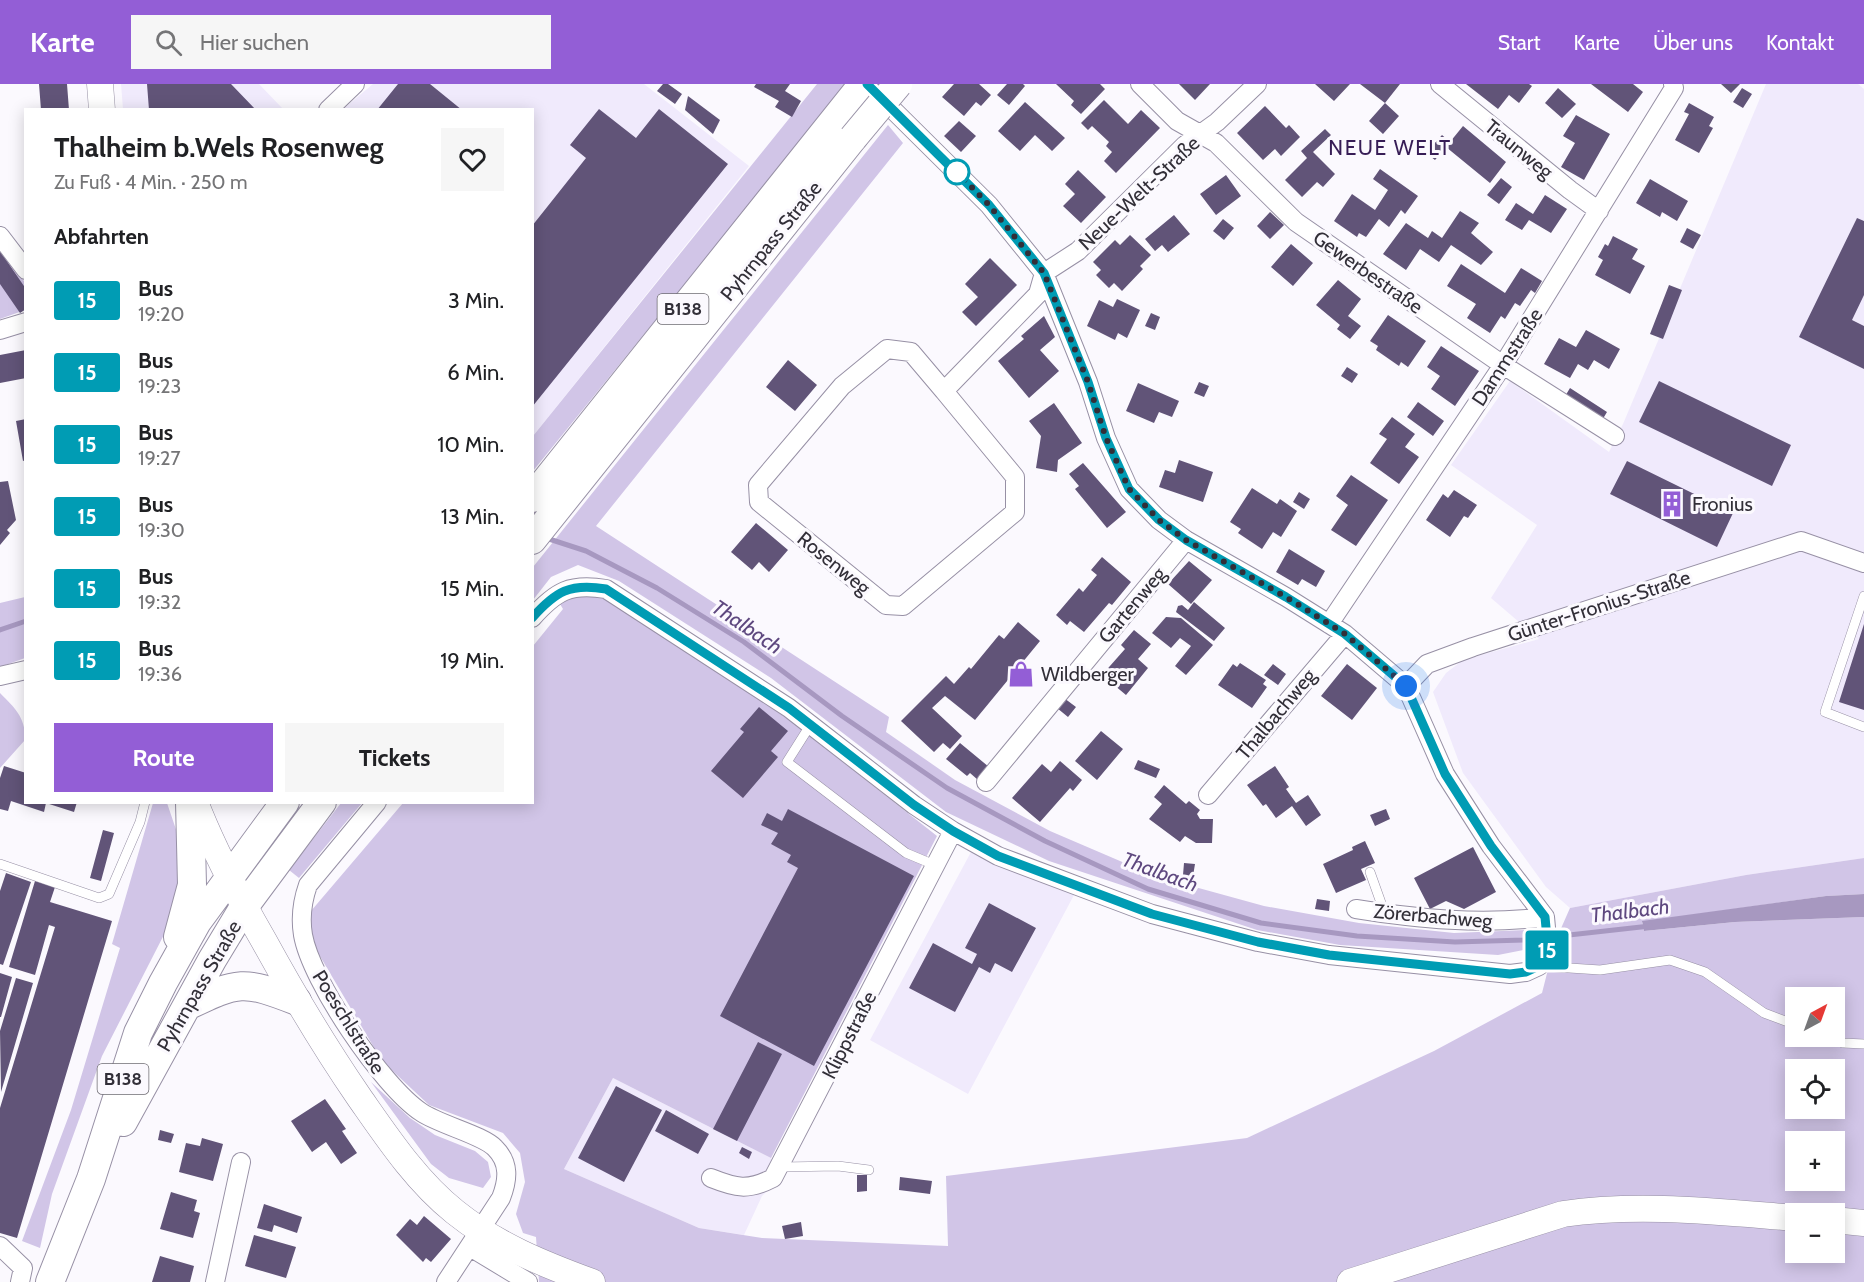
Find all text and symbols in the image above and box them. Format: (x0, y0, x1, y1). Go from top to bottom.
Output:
search box (131, 15, 551, 69)
text: Karte (30, 25, 95, 59)
icon: search (152, 26, 185, 59)
text: Hier suchen (200, 29, 309, 56)
text: Start (1498, 30, 1541, 55)
text: Karte (1574, 30, 1620, 55)
text: Über uns (1653, 30, 1733, 55)
text: Kontakt (1766, 30, 1834, 55)
street label: Traunweg (1480, 114, 1559, 184)
button: heart (441, 128, 504, 191)
text: Thalheim b.Wels Rosenweg (54, 130, 384, 164)
street label: Neue-Welt-Straße (1074, 131, 1204, 255)
district label: NEUE WELT (1328, 135, 1452, 160)
unlabelled marker (944, 159, 970, 185)
text: Zu Fuß · 4 Min. · 250 m (54, 170, 248, 194)
street label: Pyhrnpass Straße (715, 176, 827, 306)
text: Abfahrten (54, 223, 149, 250)
street label: Gewerbestraße (1309, 225, 1427, 319)
text: Bus (138, 275, 173, 302)
text: 3 Min. (448, 287, 504, 314)
text: 15 (77, 288, 97, 313)
road number: B138 (658, 294, 708, 324)
text: 19:20 (138, 302, 184, 326)
street label: Dammstraße (1467, 304, 1547, 410)
text: Bus (138, 347, 173, 374)
text: 6 Min. (447, 359, 504, 386)
text: 15 (77, 360, 97, 385)
text: 19:23 (138, 374, 181, 398)
text: Bus (138, 419, 173, 446)
text: 10 Min. (437, 431, 504, 458)
text: 15 (77, 432, 97, 457)
text: 19:27 (138, 446, 181, 470)
building icon: Fronius (1657, 489, 1687, 519)
text: Bus (138, 491, 173, 518)
place label: Fronius (1692, 492, 1753, 516)
text: 13 Min. (441, 503, 504, 530)
text: 15 (77, 504, 97, 529)
text: 19:30 (138, 518, 185, 542)
street label: Rosenweg (793, 526, 876, 600)
street label: Gartenweg (1093, 561, 1171, 648)
text: Bus (138, 563, 173, 590)
street label: Günter-Fronius-Straße (1505, 565, 1693, 647)
text: 15 Min. (441, 575, 504, 602)
text: 15 (77, 576, 97, 601)
text: 19:32 (138, 590, 181, 614)
water label: Thalbach (707, 594, 787, 659)
text: Bus (138, 635, 173, 662)
text: 19 Min. (440, 647, 504, 674)
text: 15 (77, 648, 97, 673)
shop icon: Wildberger (1006, 659, 1036, 689)
text: 19:36 (138, 662, 182, 686)
place label: Wildberger (1041, 662, 1135, 686)
street label: Thalbachweg (1231, 663, 1321, 764)
your location (1391, 671, 1421, 701)
button: Route (54, 723, 273, 792)
button: Tickets (285, 723, 504, 792)
water label: Thalbach (1119, 846, 1202, 897)
water label: Thalbach (1589, 893, 1671, 928)
street label: Zörerbachweg (1373, 899, 1494, 933)
street label: Pyhrnpass Straße (152, 916, 246, 1056)
line badge: 15 (1520, 930, 1574, 970)
text: 15 (1537, 938, 1557, 963)
street label: Poeschlstraße (308, 966, 390, 1078)
street label: Klippstraße (817, 987, 881, 1083)
north arrow (1785, 987, 1845, 1047)
map controls (1785, 987, 1845, 1263)
button: locate (1785, 1059, 1845, 1119)
road number: B138 (98, 1064, 148, 1094)
button: + (1785, 1131, 1845, 1191)
button: − (1785, 1203, 1845, 1263)

